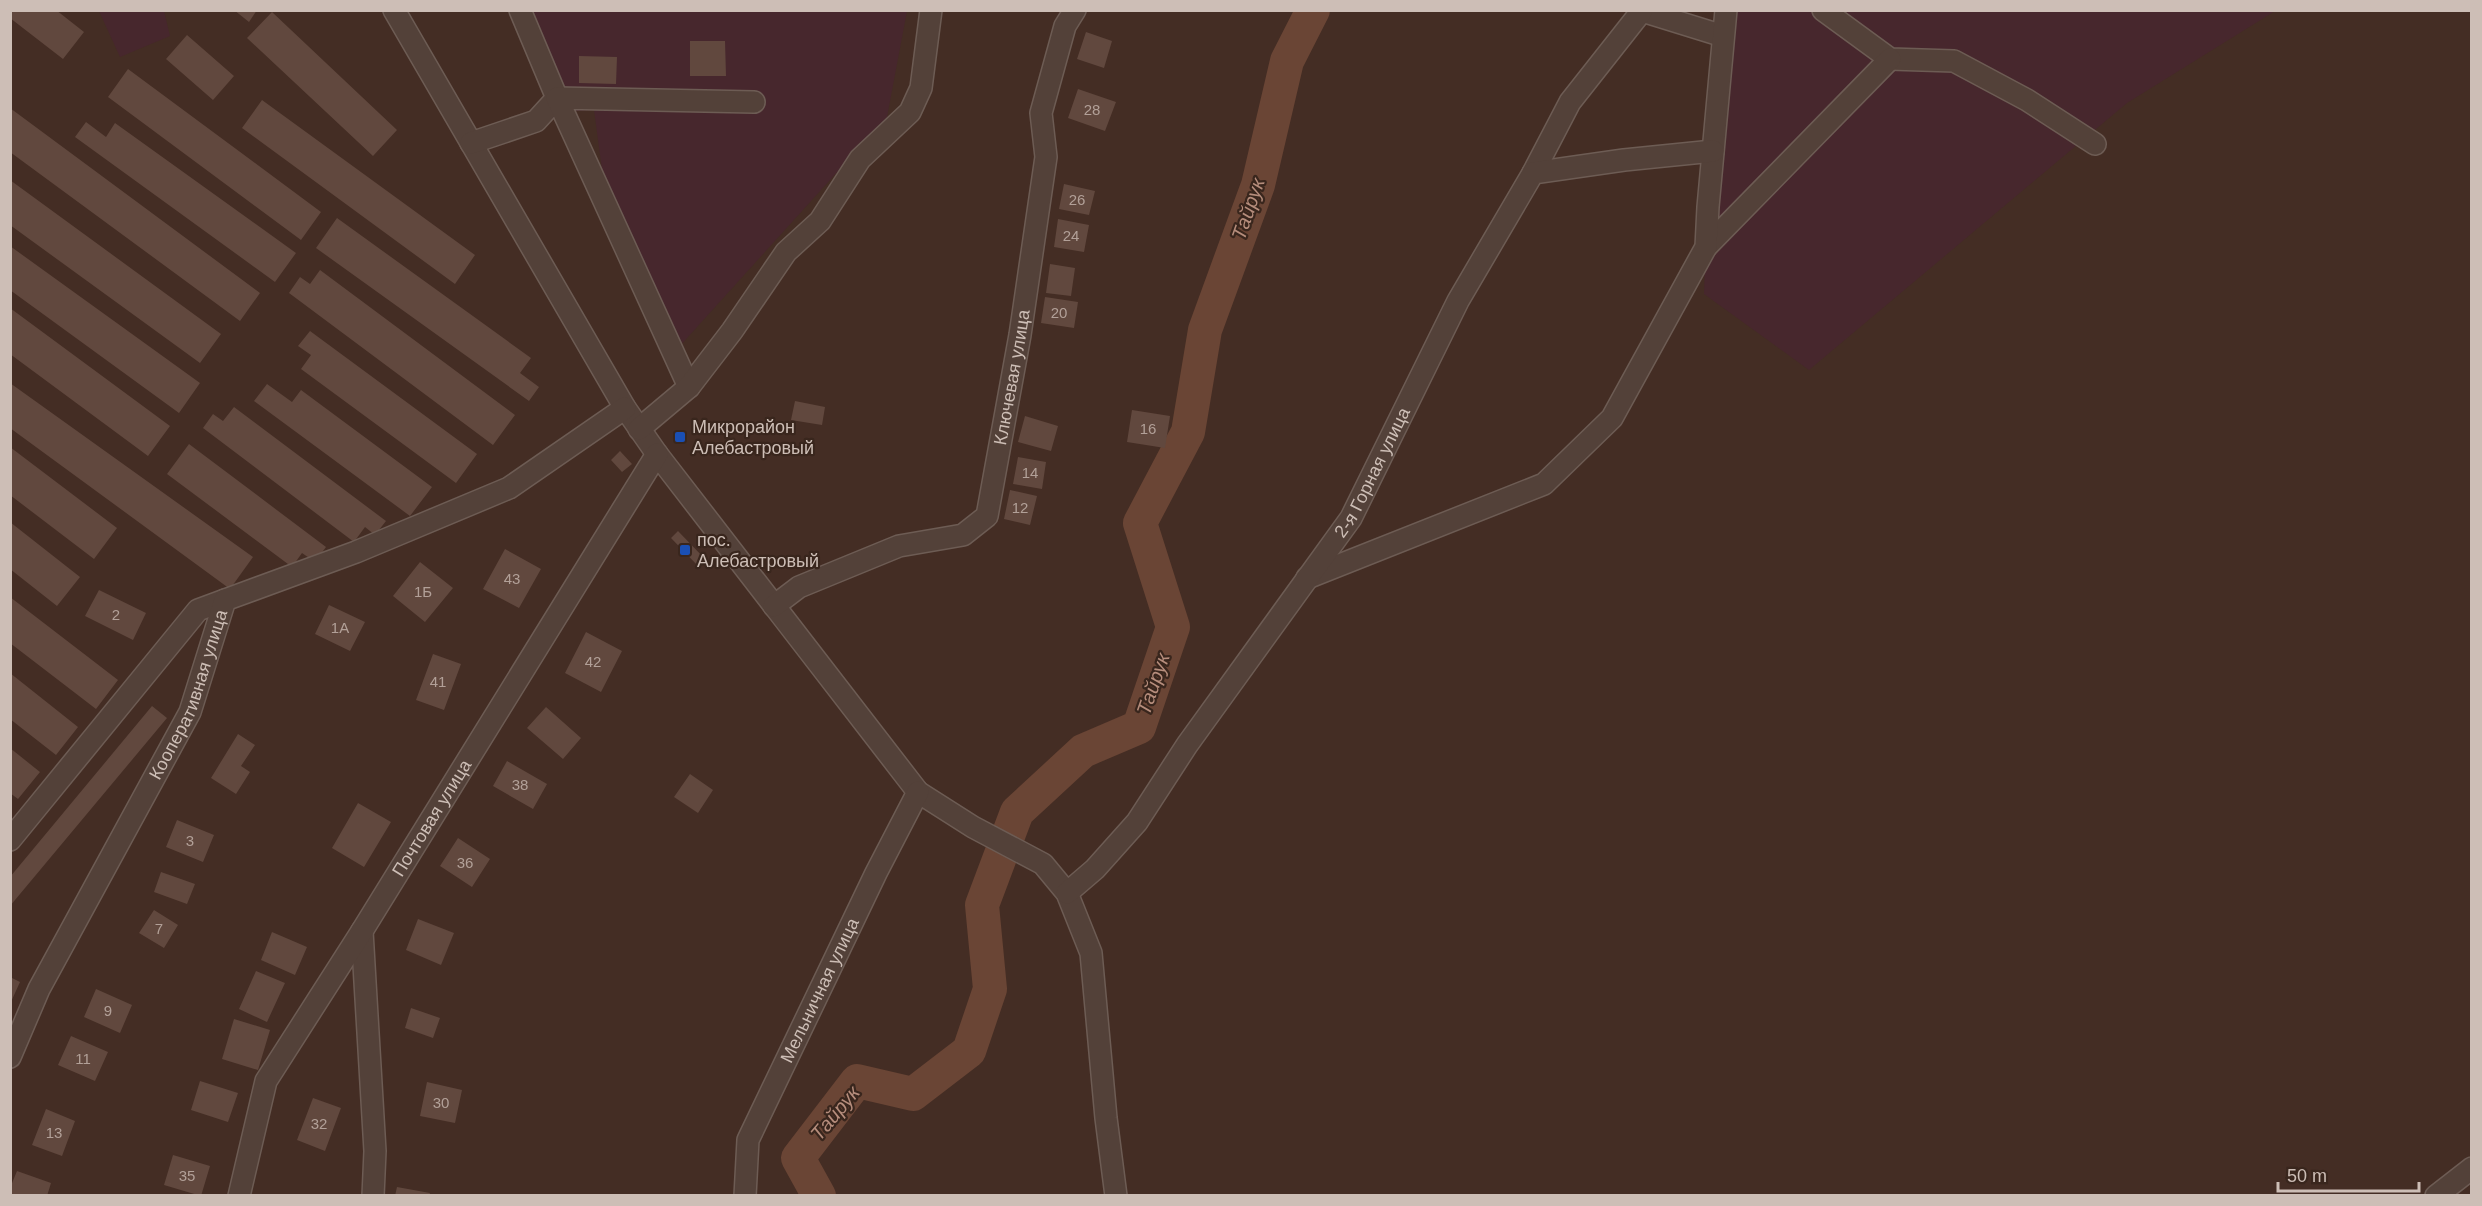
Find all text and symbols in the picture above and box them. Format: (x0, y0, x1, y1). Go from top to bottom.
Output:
house number: 28 (1084, 101, 1100, 118)
water label: Тайрук (1227, 174, 1269, 243)
house number: 26 (1069, 191, 1085, 208)
house number: 24 (1063, 227, 1079, 244)
house number: 20 (1051, 304, 1067, 321)
street label: Ключевая улица (990, 307, 1034, 447)
street label: 2-я Горная улица (1330, 403, 1414, 541)
place label: Микрорайон Алебастровый (692, 417, 814, 458)
house number: 16 (1140, 420, 1156, 437)
marker: Микрорайон Алебастровый (673, 430, 687, 444)
house number: 14 (1022, 464, 1038, 481)
house number: 12 (1012, 499, 1028, 516)
place label: пос. Алебастровый (697, 530, 819, 571)
marker: пос. Алебастровый (678, 543, 692, 557)
house number: 43 (504, 570, 520, 587)
house number: 1Б (414, 583, 432, 600)
house number: 2 (112, 606, 120, 623)
street label: Кооперативная улица (145, 606, 232, 783)
house number: 1А (331, 619, 349, 636)
water label: Тайрук (1132, 649, 1174, 718)
house number: 42 (585, 653, 601, 670)
house number: 41 (430, 673, 446, 690)
street label: Почтовая улица (388, 755, 476, 880)
house number: 38 (512, 776, 528, 793)
house number: 3 (186, 832, 194, 849)
house number: 36 (457, 854, 473, 871)
street label: Мельничная улица (777, 914, 863, 1066)
house number: 7 (155, 920, 163, 937)
house number: 9 (104, 1002, 112, 1019)
house number: 11 (75, 1050, 91, 1067)
water label: Тайрук (806, 1080, 865, 1145)
house number: 30 (433, 1094, 449, 1111)
house number: 32 (311, 1115, 327, 1132)
house number: 13 (46, 1124, 62, 1141)
scale bar (2278, 1155, 2419, 1193)
text: 50 m (2287, 1166, 2327, 1186)
house number: 35 (179, 1167, 195, 1184)

